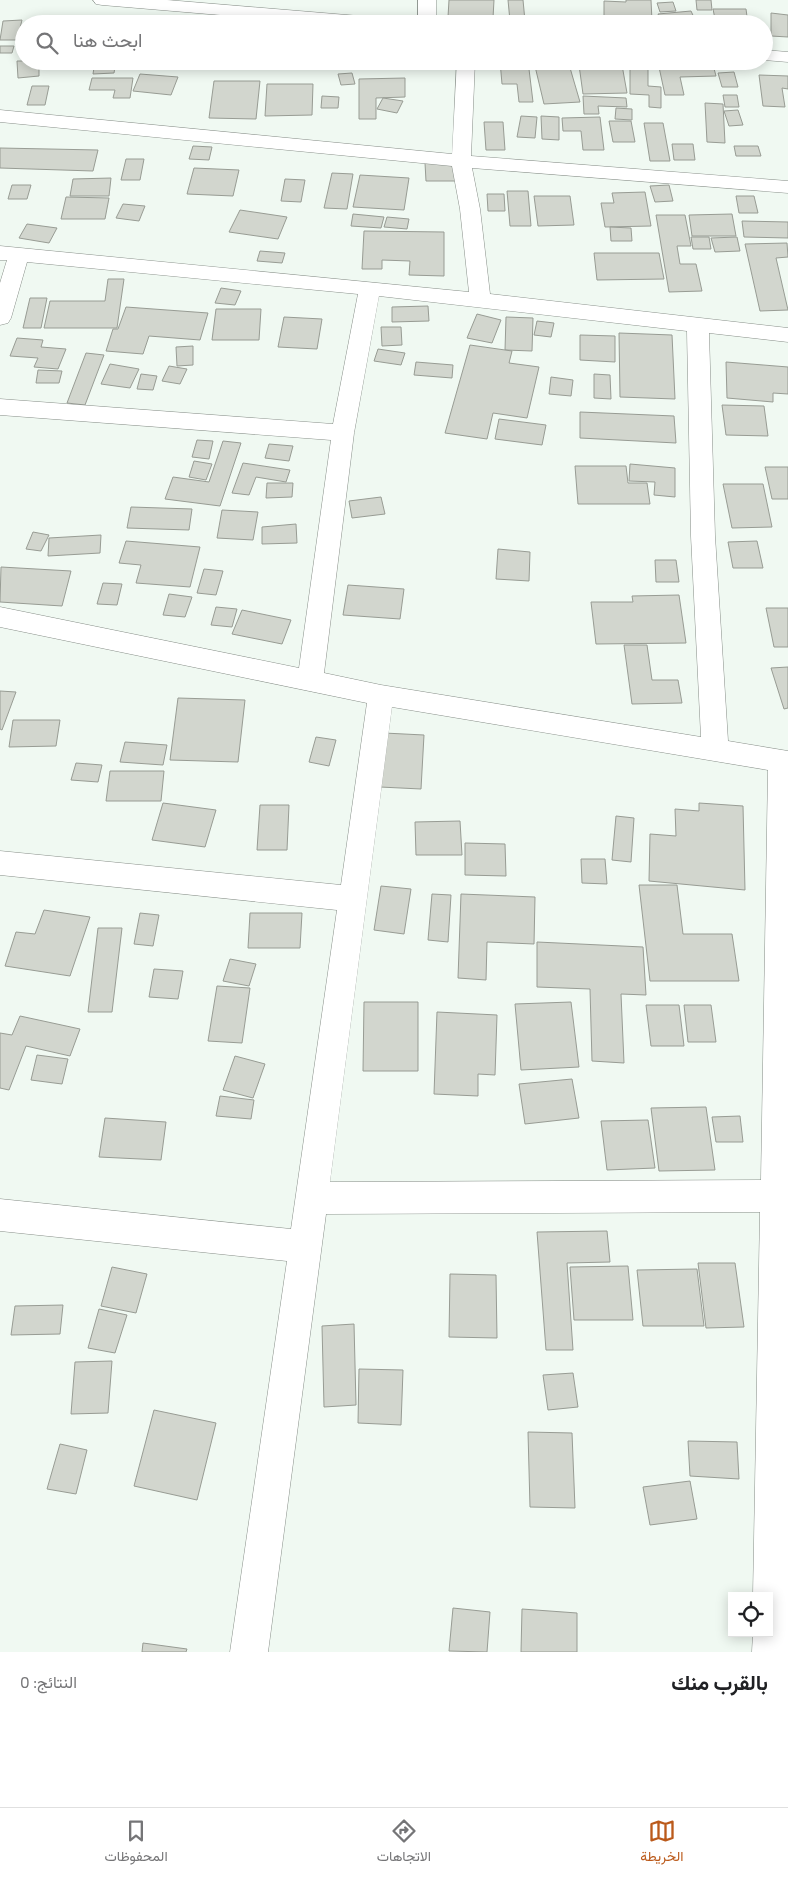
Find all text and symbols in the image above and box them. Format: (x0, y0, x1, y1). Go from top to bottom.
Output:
search box (15, 15, 773, 70)
text: ابحث هنا (73, 28, 142, 51)
icon: search (33, 29, 61, 57)
map controls (728, 1592, 773, 1637)
button: locate (728, 1592, 773, 1637)
text: بالقرب منك (671, 1669, 768, 1694)
text: النتائج: 0 (20, 1672, 77, 1691)
tab: المحفوظات (105, 1817, 168, 1869)
tab: الاتجاهات (377, 1817, 431, 1869)
tab: الخريطة (640, 1817, 683, 1869)

